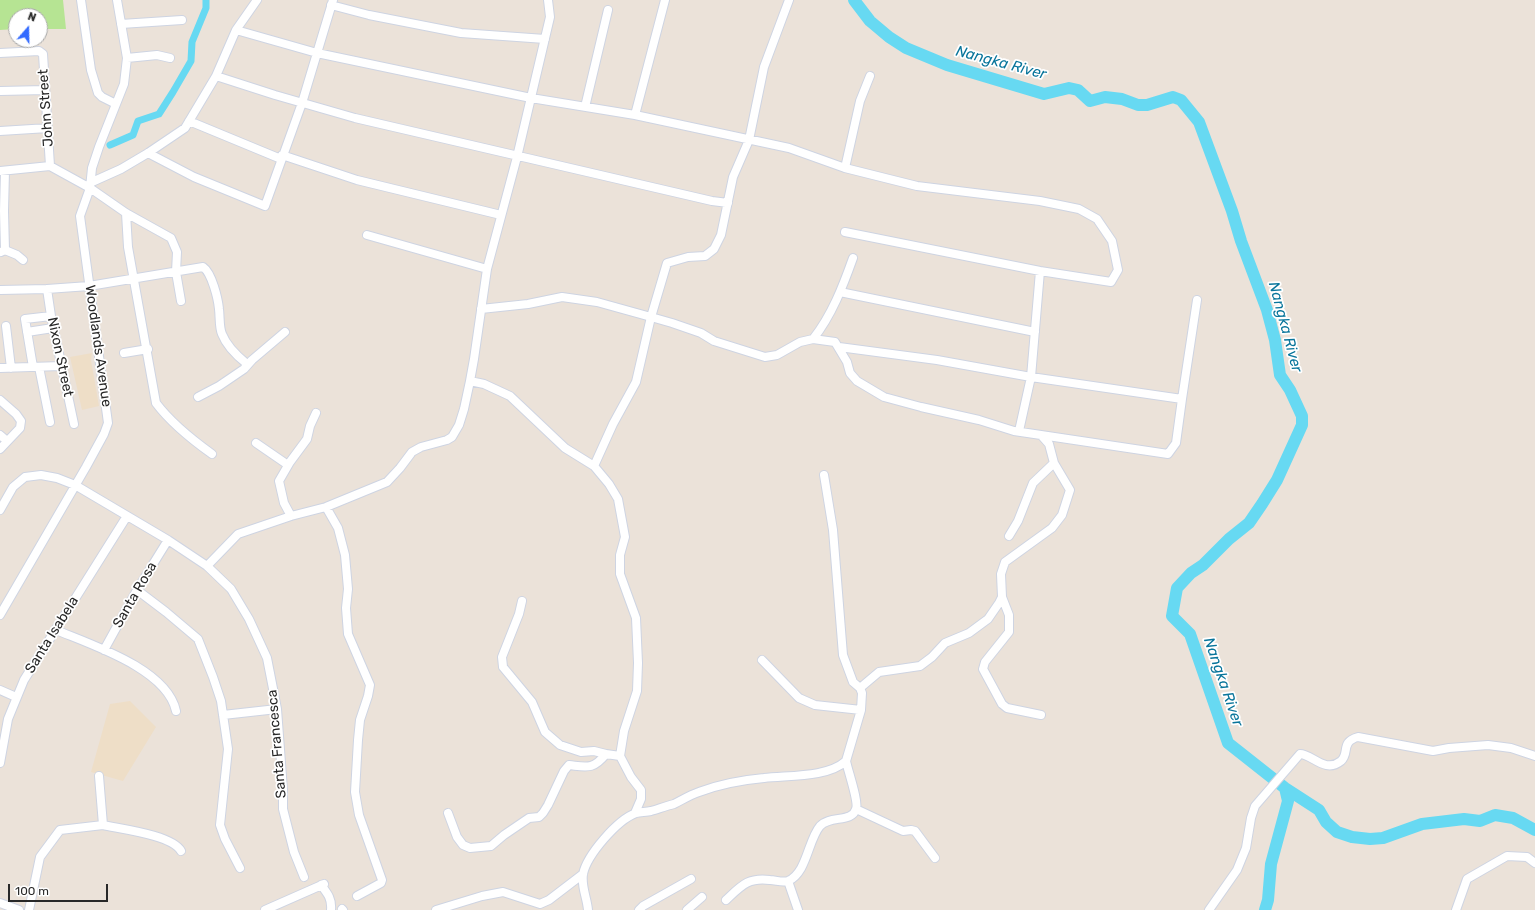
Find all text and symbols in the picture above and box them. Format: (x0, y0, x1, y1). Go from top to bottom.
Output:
north arrow (8, 8, 48, 48)
text: N (26, 10, 38, 25)
water label: Nangka River (954, 42, 1048, 84)
street label: John Street (35, 69, 57, 147)
water label: Nangka River (1264, 280, 1306, 374)
street label: Woodlands Avenue (81, 284, 115, 408)
street label: Nixon Street (43, 316, 77, 398)
street label: Santa Rosa (109, 559, 161, 631)
street label: Santa Isabela (22, 593, 82, 677)
water label: Nangka River (1199, 635, 1247, 729)
street label: Santa Francesca (264, 689, 290, 799)
scale bar (10, 876, 110, 902)
text: 100 m (15, 884, 49, 898)

